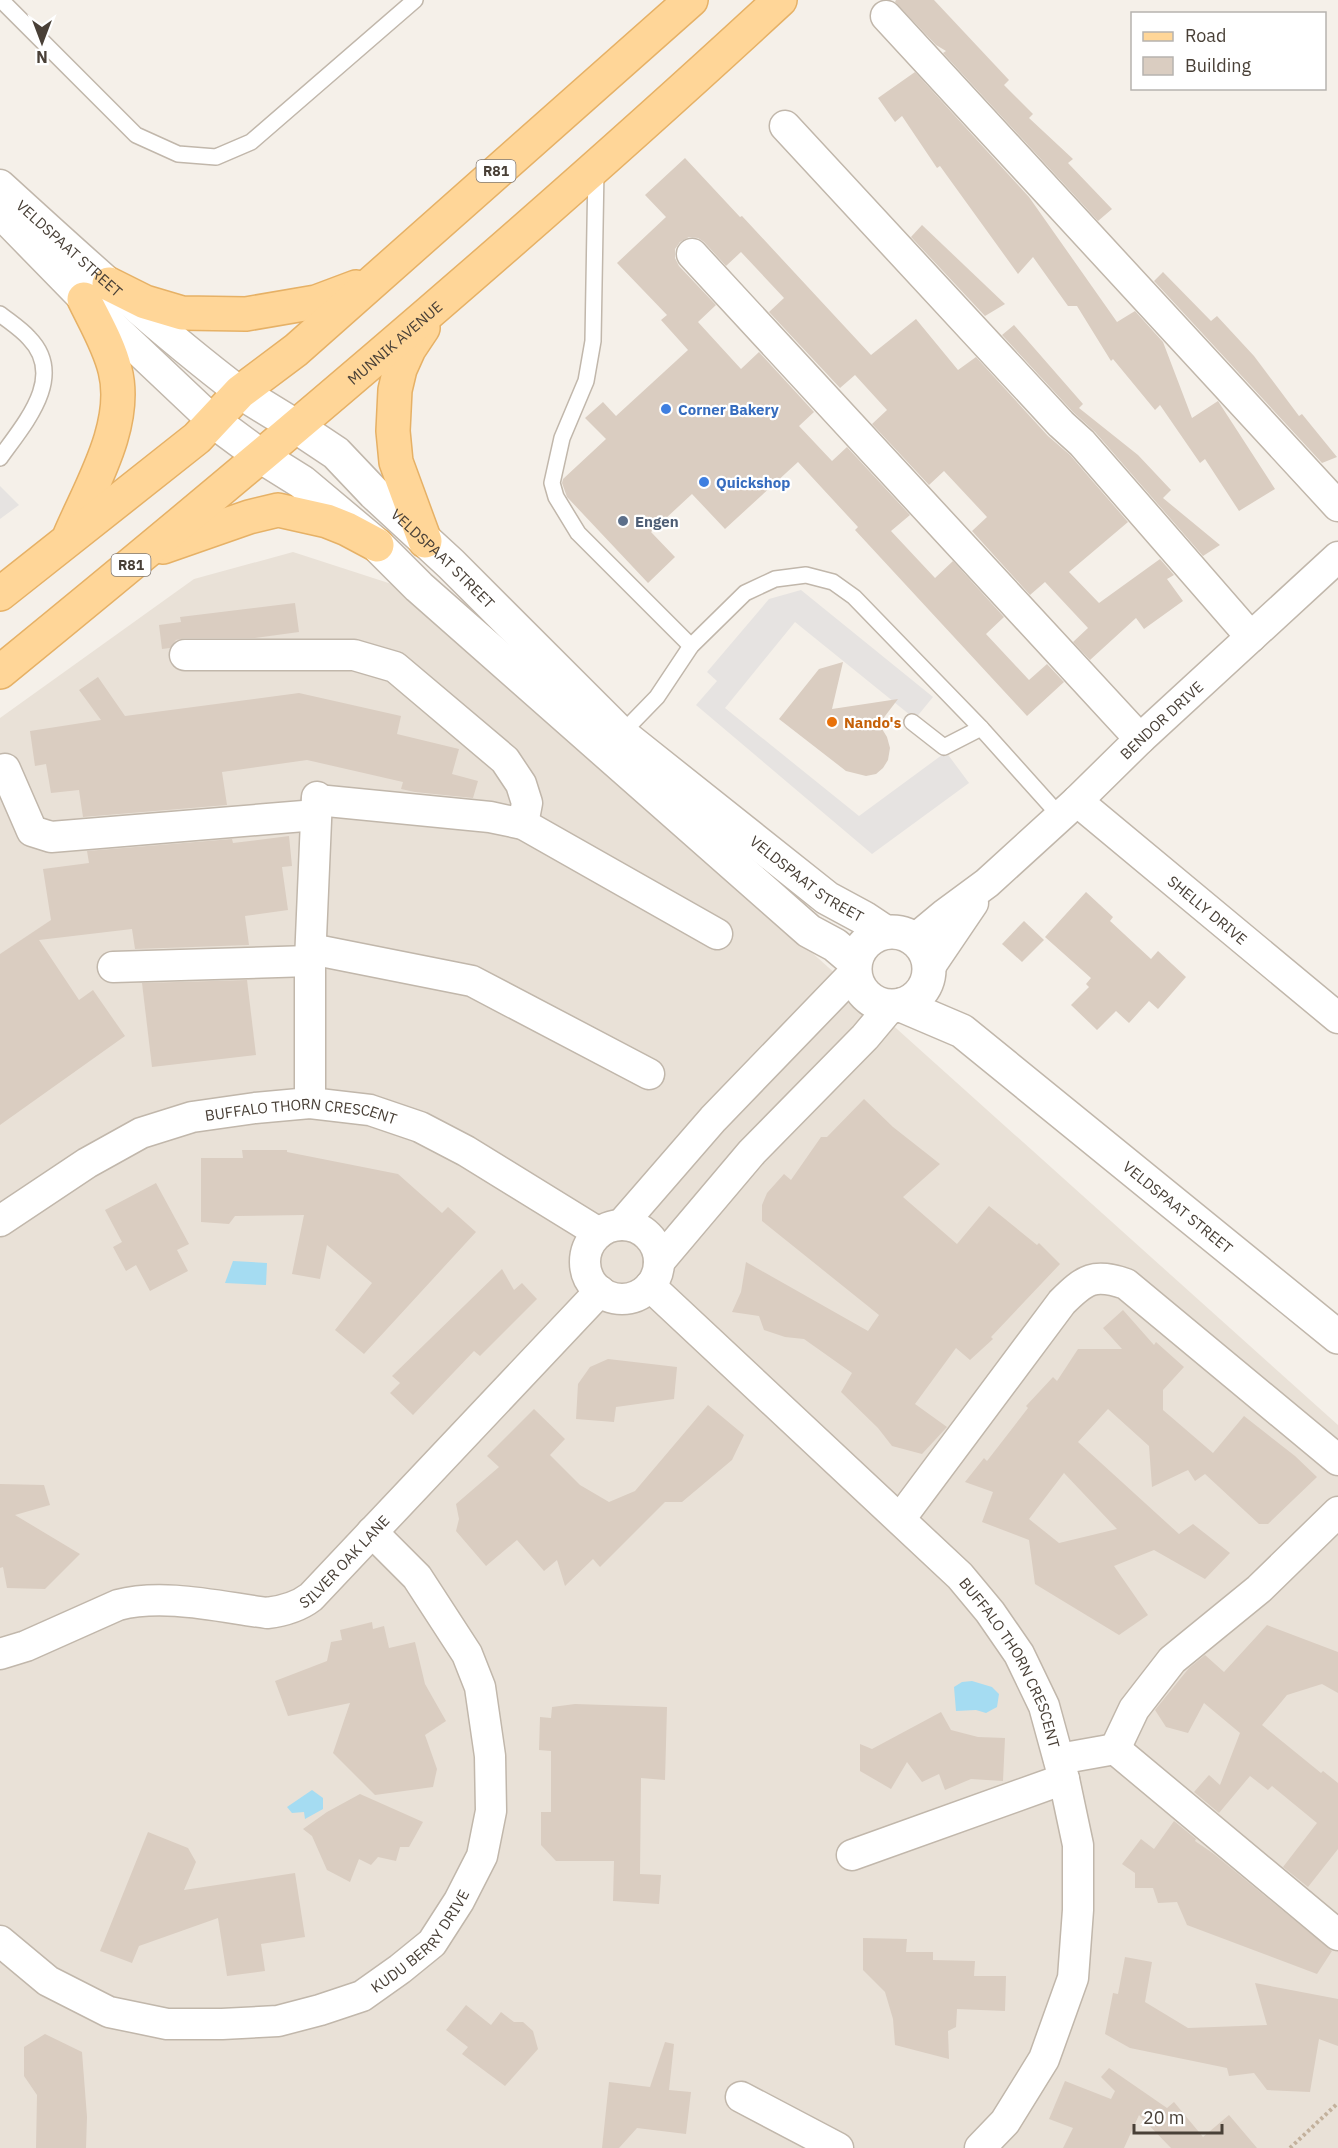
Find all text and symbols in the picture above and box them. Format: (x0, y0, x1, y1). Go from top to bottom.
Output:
north arrow (12, 12, 72, 72)
legend (1131, 12, 1326, 90)
text: Road (1185, 24, 1226, 47)
text: N (36, 47, 48, 67)
text: Building (1185, 54, 1252, 77)
road number: R81 (476, 160, 516, 182)
street label: VELDSPAAT STREET (13, 195, 127, 301)
street label: MUNNIK AVENUE (343, 297, 446, 389)
place label: Corner Bakery (678, 400, 779, 419)
marker: Corner Bakery (659, 402, 673, 416)
place label: Quickshop (716, 473, 790, 492)
marker: Quickshop (697, 475, 711, 489)
street label: VELDSPAAT STREET (387, 504, 499, 612)
place label: Engen (635, 512, 679, 531)
marker: Engen (616, 514, 630, 528)
road number: R81 (112, 554, 150, 576)
street label: BENDOR DRIVE (1116, 677, 1207, 763)
place label: Nando's (844, 713, 902, 732)
marker: Nando's (825, 715, 839, 729)
street label: VELDSPAAT STREET (746, 831, 868, 926)
street label: SHELLY DRIVE (1164, 871, 1251, 948)
street label: BUFFALO THORN CRESCENT (204, 1093, 400, 1128)
street label: VELDSPAAT STREET (1119, 1157, 1237, 1257)
street label: SILVER OAK LANE (295, 1511, 393, 1612)
street label: BUFFALO THORN CRESCENT (956, 1573, 1065, 1750)
street label: KUDU BERRY DRIVE (367, 1886, 473, 1996)
scale bar (1134, 2097, 1222, 2135)
text: 20 m (1143, 2106, 1185, 2129)

